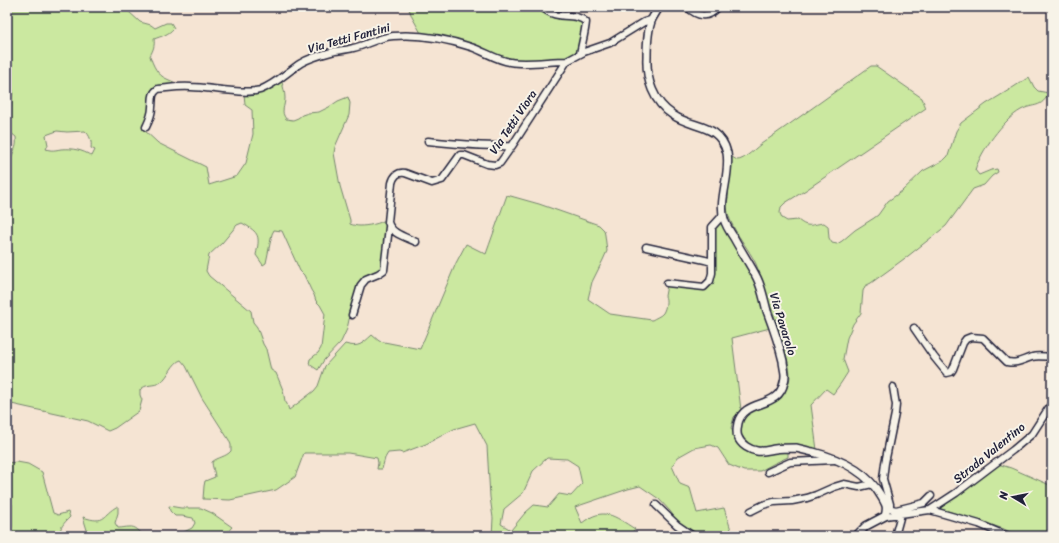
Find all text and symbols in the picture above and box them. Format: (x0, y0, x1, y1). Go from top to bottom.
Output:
street label: Via Tetti Fantini (305, 16, 393, 60)
street label: Via Tetti Viora (483, 85, 543, 159)
street label: Via Pavarolo (763, 290, 803, 358)
street label: Strada Valentino (948, 417, 1030, 489)
north arrow (993, 477, 1033, 517)
text: N (993, 490, 1014, 502)

